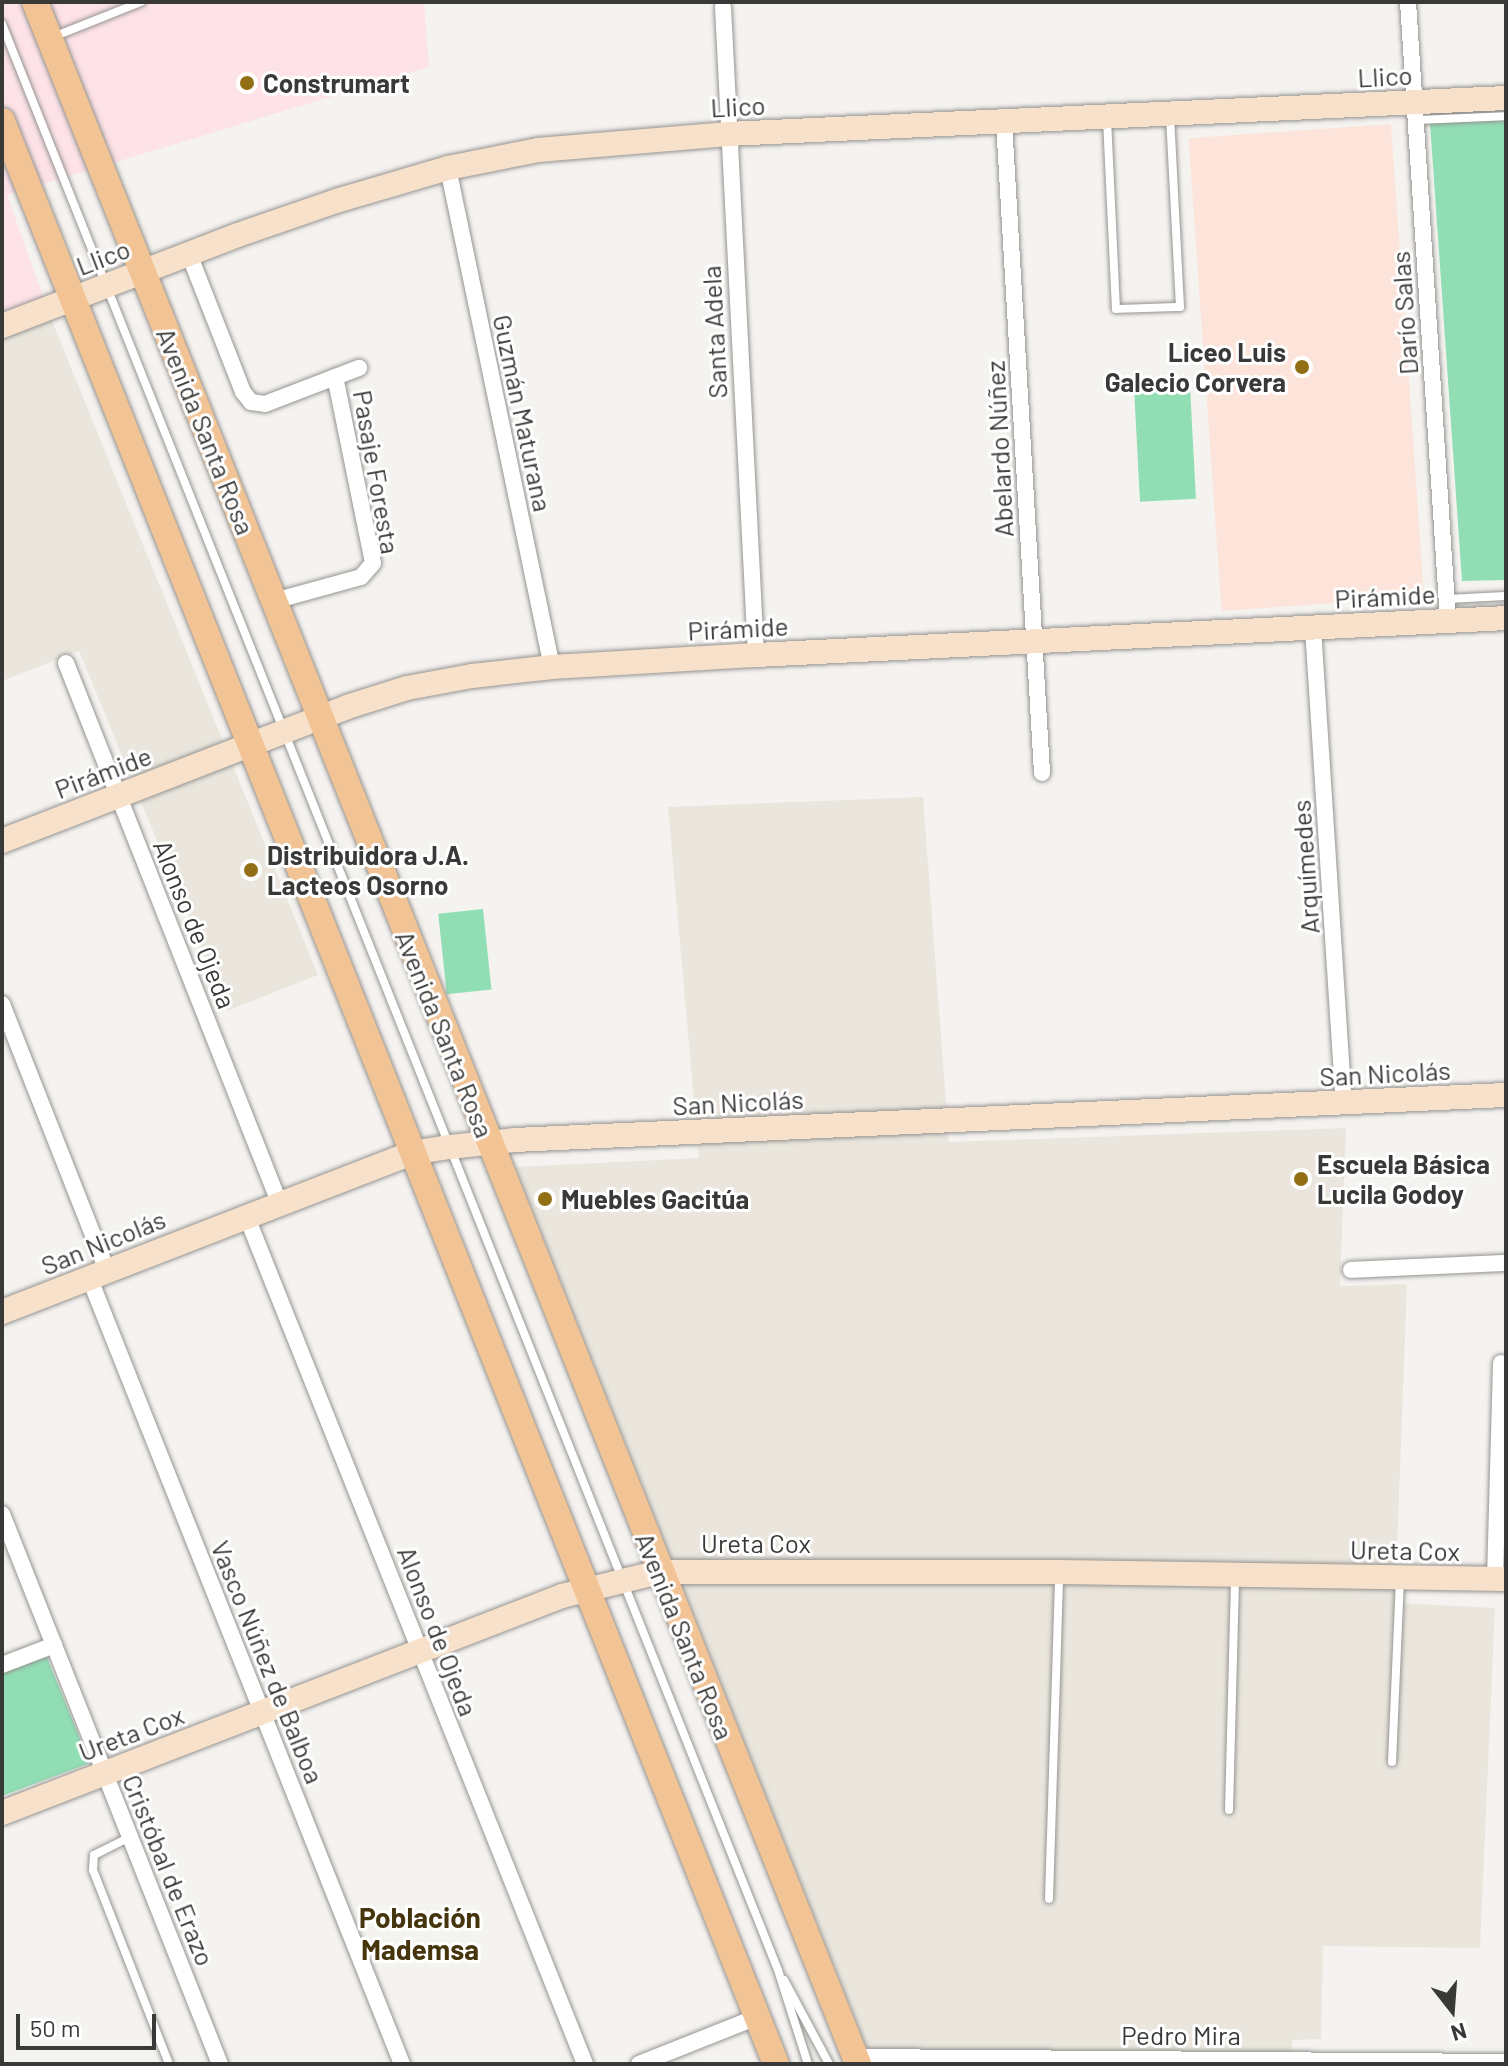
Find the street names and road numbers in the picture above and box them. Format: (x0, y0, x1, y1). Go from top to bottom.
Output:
street label: Llico (1357, 59, 1413, 93)
street label: Llico (710, 89, 766, 123)
street label: Llico (72, 233, 134, 281)
street label: Darío Salas (1384, 250, 1424, 376)
street label: Santa Adela (695, 265, 733, 399)
street label: Guzmán Maturana (487, 312, 559, 514)
street label: Avenida Santa Rosa (150, 323, 262, 539)
street label: Abelardo Núñez (979, 360, 1019, 538)
street label: Pasaje Foresta (347, 388, 407, 556)
street label: Pirámide (1334, 578, 1436, 614)
street label: Pirámide (687, 610, 789, 646)
street label: Pirámide (50, 739, 156, 805)
street label: Arquímedes (1285, 799, 1325, 935)
street label: Alonso de Ojeda (147, 835, 243, 1013)
street label: Avenida Santa Rosa (389, 926, 501, 1142)
street label: San Nicolás (1319, 1054, 1451, 1092)
street label: San Nicolás (672, 1083, 804, 1121)
street label: San Nicolás (36, 1203, 170, 1281)
street label: Ureta Cox (701, 1527, 811, 1559)
street label: Avenida Santa Rosa (629, 1528, 741, 1744)
street label: Ureta Cox (1350, 1533, 1460, 1567)
street label: Vasco Núñez de Balboa (205, 1536, 331, 1788)
street label: Alonso de Ojeda (391, 1542, 485, 1720)
street label: Ureta Cox (74, 1699, 188, 1767)
street label: Cristóbal de Erazo (116, 1770, 222, 1970)
street label: Pedro Mira (1121, 2019, 1241, 2051)

